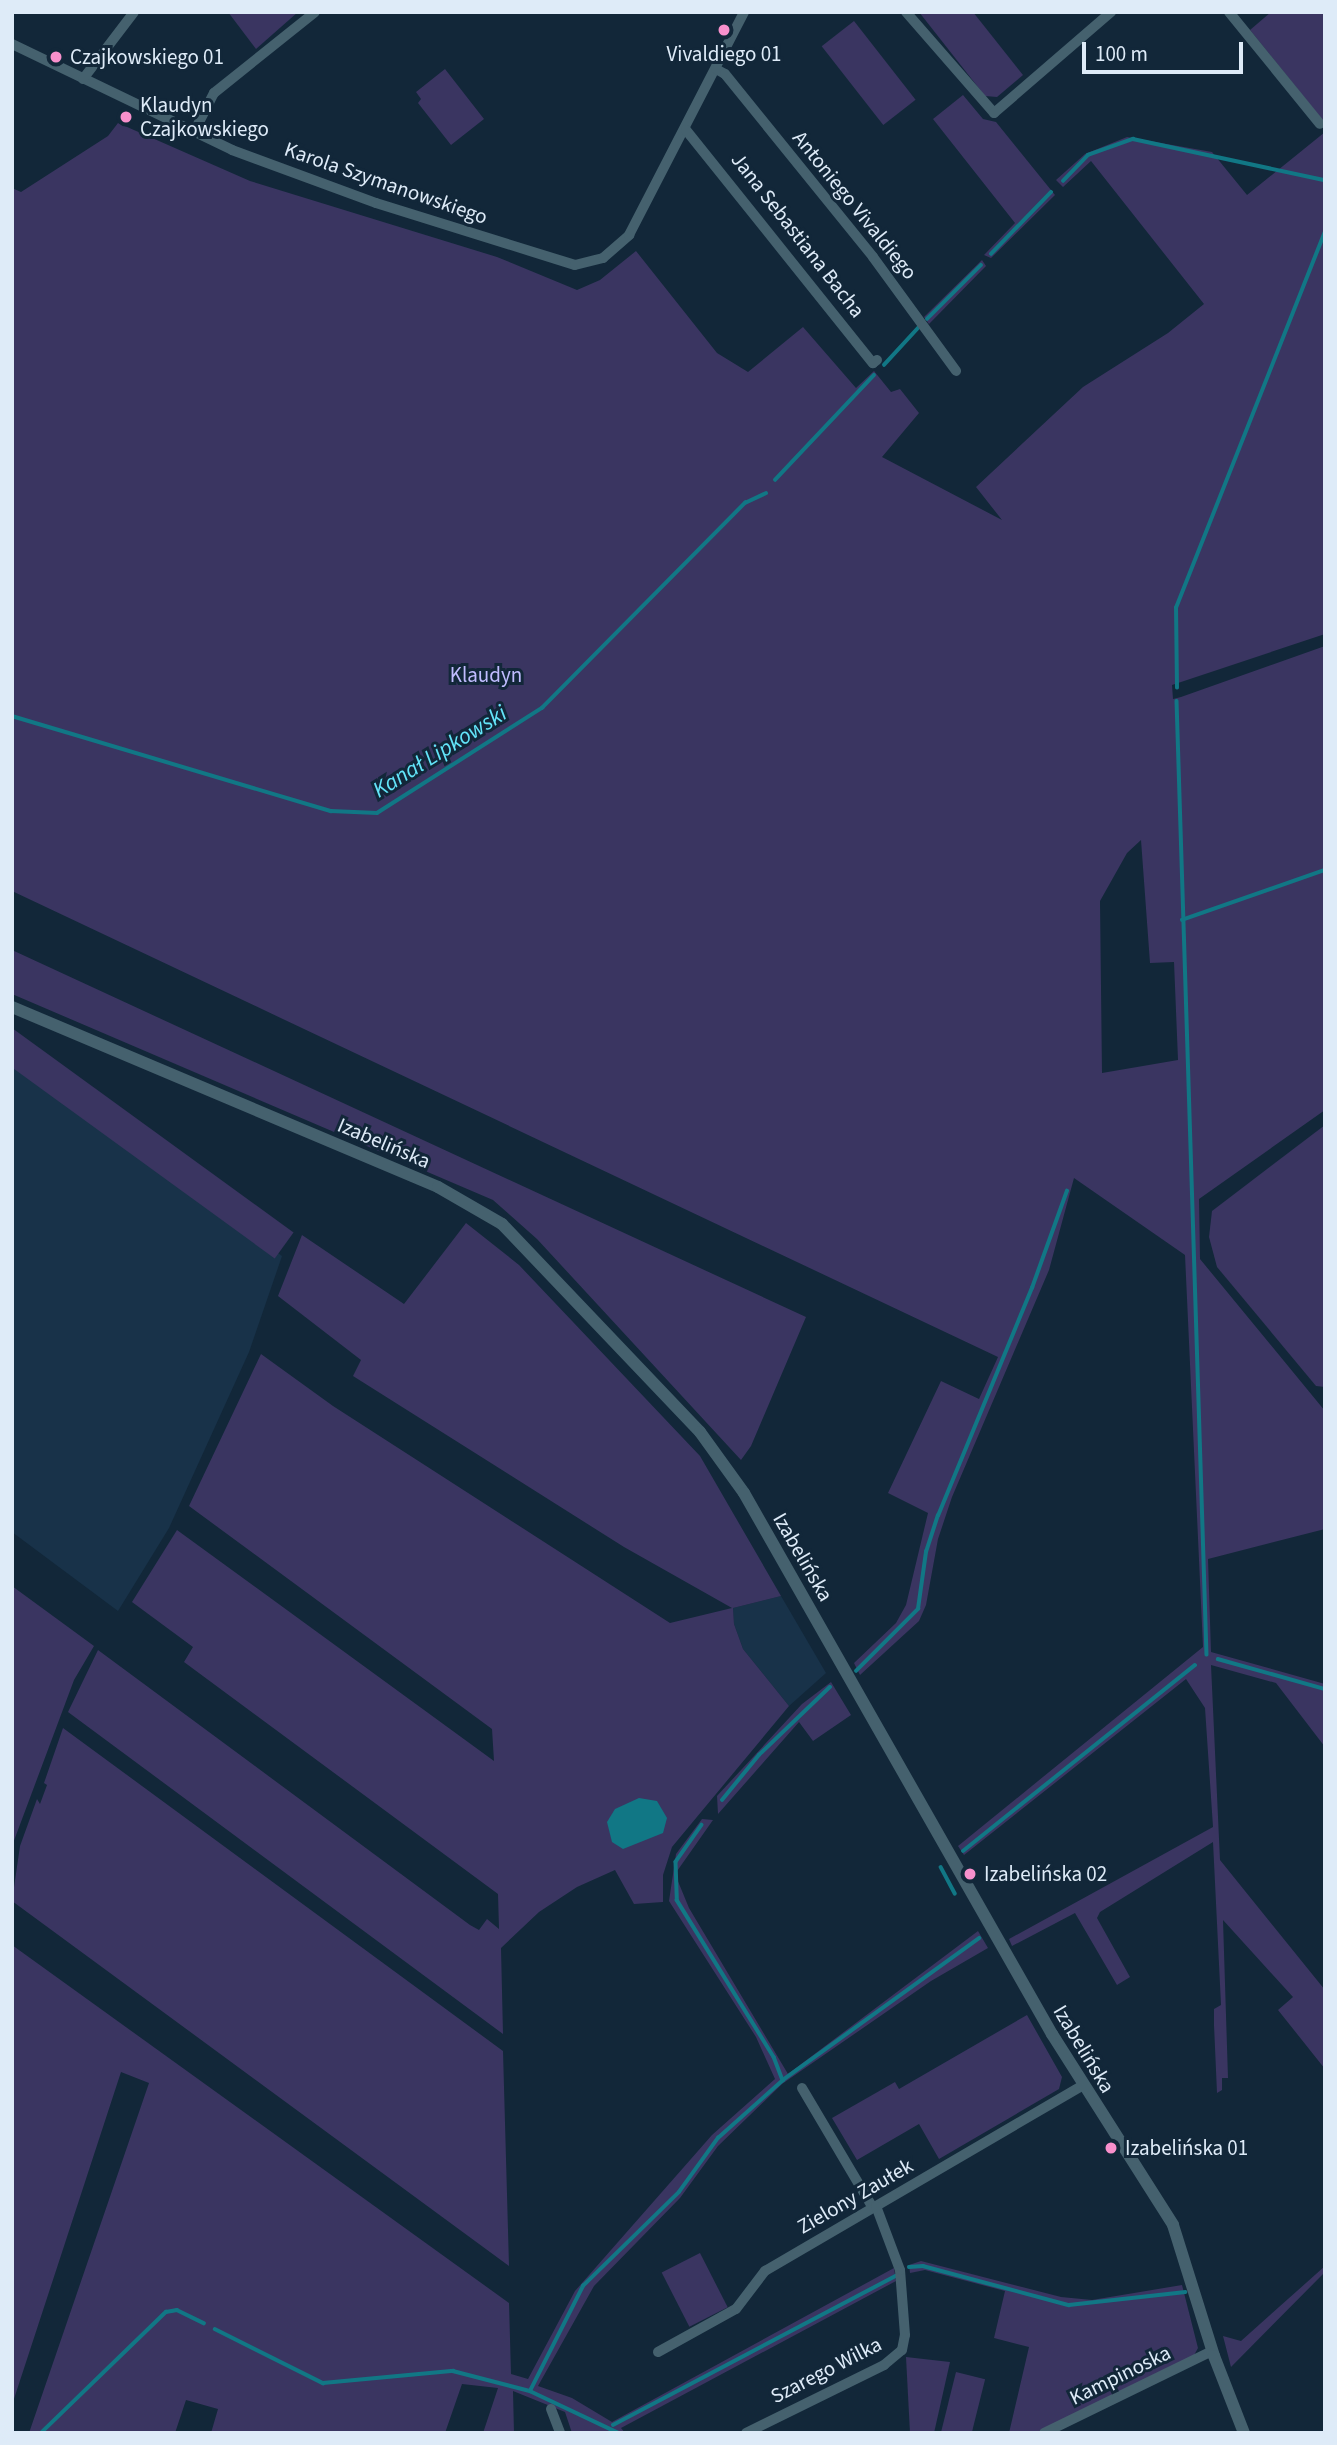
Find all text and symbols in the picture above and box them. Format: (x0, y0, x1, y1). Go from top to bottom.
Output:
marker: Vivaldiego 01 (716, 22, 732, 38)
scale bar (1085, 28, 1246, 72)
text: 100 m (1095, 39, 1148, 69)
place label: Vivaldiego 01 (666, 41, 782, 67)
place label: Czajkowskiego 01 (70, 44, 224, 70)
marker: Czajkowskiego 01 (48, 49, 64, 65)
place label: Klaudyn Czajkowskiego (140, 92, 269, 142)
marker: Klaudyn Czajkowskiego (118, 109, 134, 125)
street label: Antoniego Vivaldiego (787, 126, 923, 284)
street label: Karola Szymanowskiego (281, 136, 491, 230)
street label: Jana Sebastiana Bacha (726, 147, 870, 323)
park label: Klaudyn (450, 662, 522, 688)
water label: Kanał Lipkowski (368, 700, 512, 804)
street label: Izabelińska (334, 1112, 434, 1174)
street label: Izabelińska (768, 1508, 838, 1606)
place label: Izabelińska 02 (984, 1861, 1107, 1887)
marker: Izabelińska 02 (962, 1866, 978, 1882)
street label: Izabelińska (1048, 2000, 1120, 2098)
place label: Izabelińska 01 (1125, 2135, 1248, 2161)
marker: Izabelińska 01 (1103, 2140, 1119, 2156)
street label: Zielony Zaułek (793, 2153, 917, 2239)
street label: Szarego Wilka (766, 2331, 886, 2409)
street label: Kampinoska (1065, 2340, 1175, 2410)

